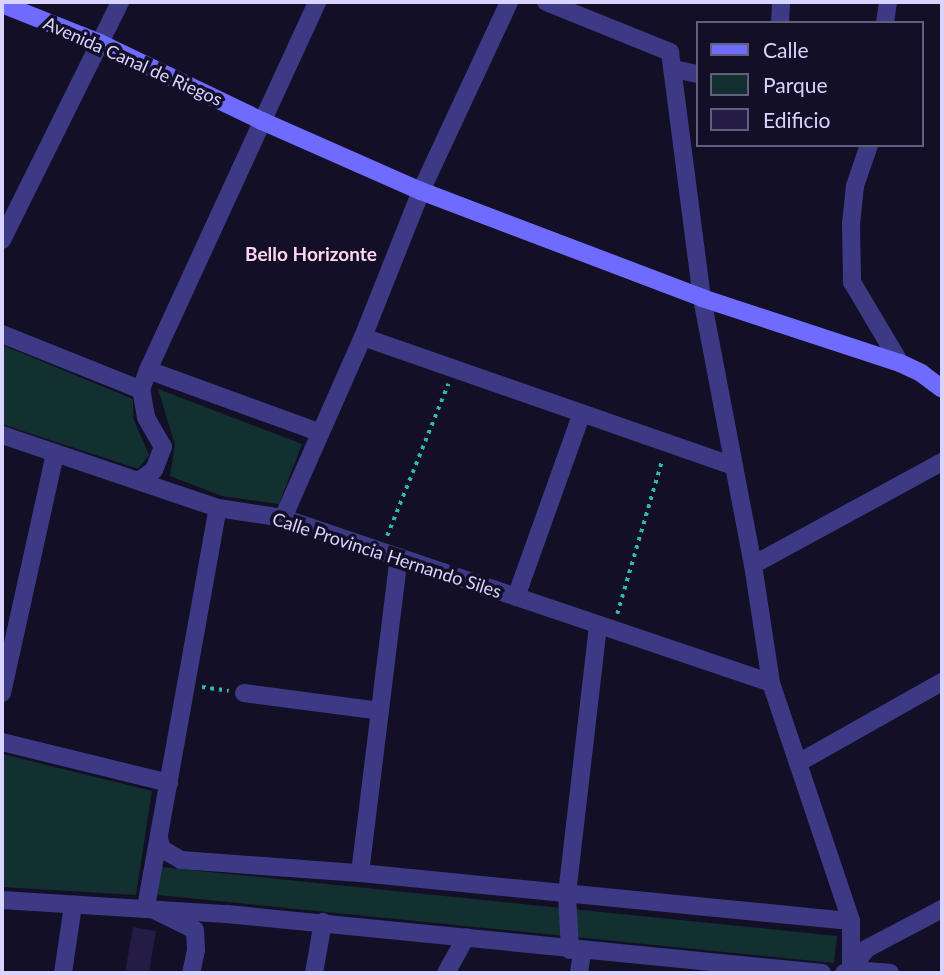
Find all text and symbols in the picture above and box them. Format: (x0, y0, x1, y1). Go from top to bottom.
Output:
street label: Avenida Canal de Riegos (40, 12, 226, 110)
legend (696, 21, 923, 147)
text: Calle (763, 37, 808, 62)
text: Parque (763, 72, 828, 97)
text: Edificio (763, 107, 830, 132)
district label: Bello Horizonte (245, 243, 377, 265)
street label: Calle Provincia Hernando Siles (270, 508, 504, 602)

